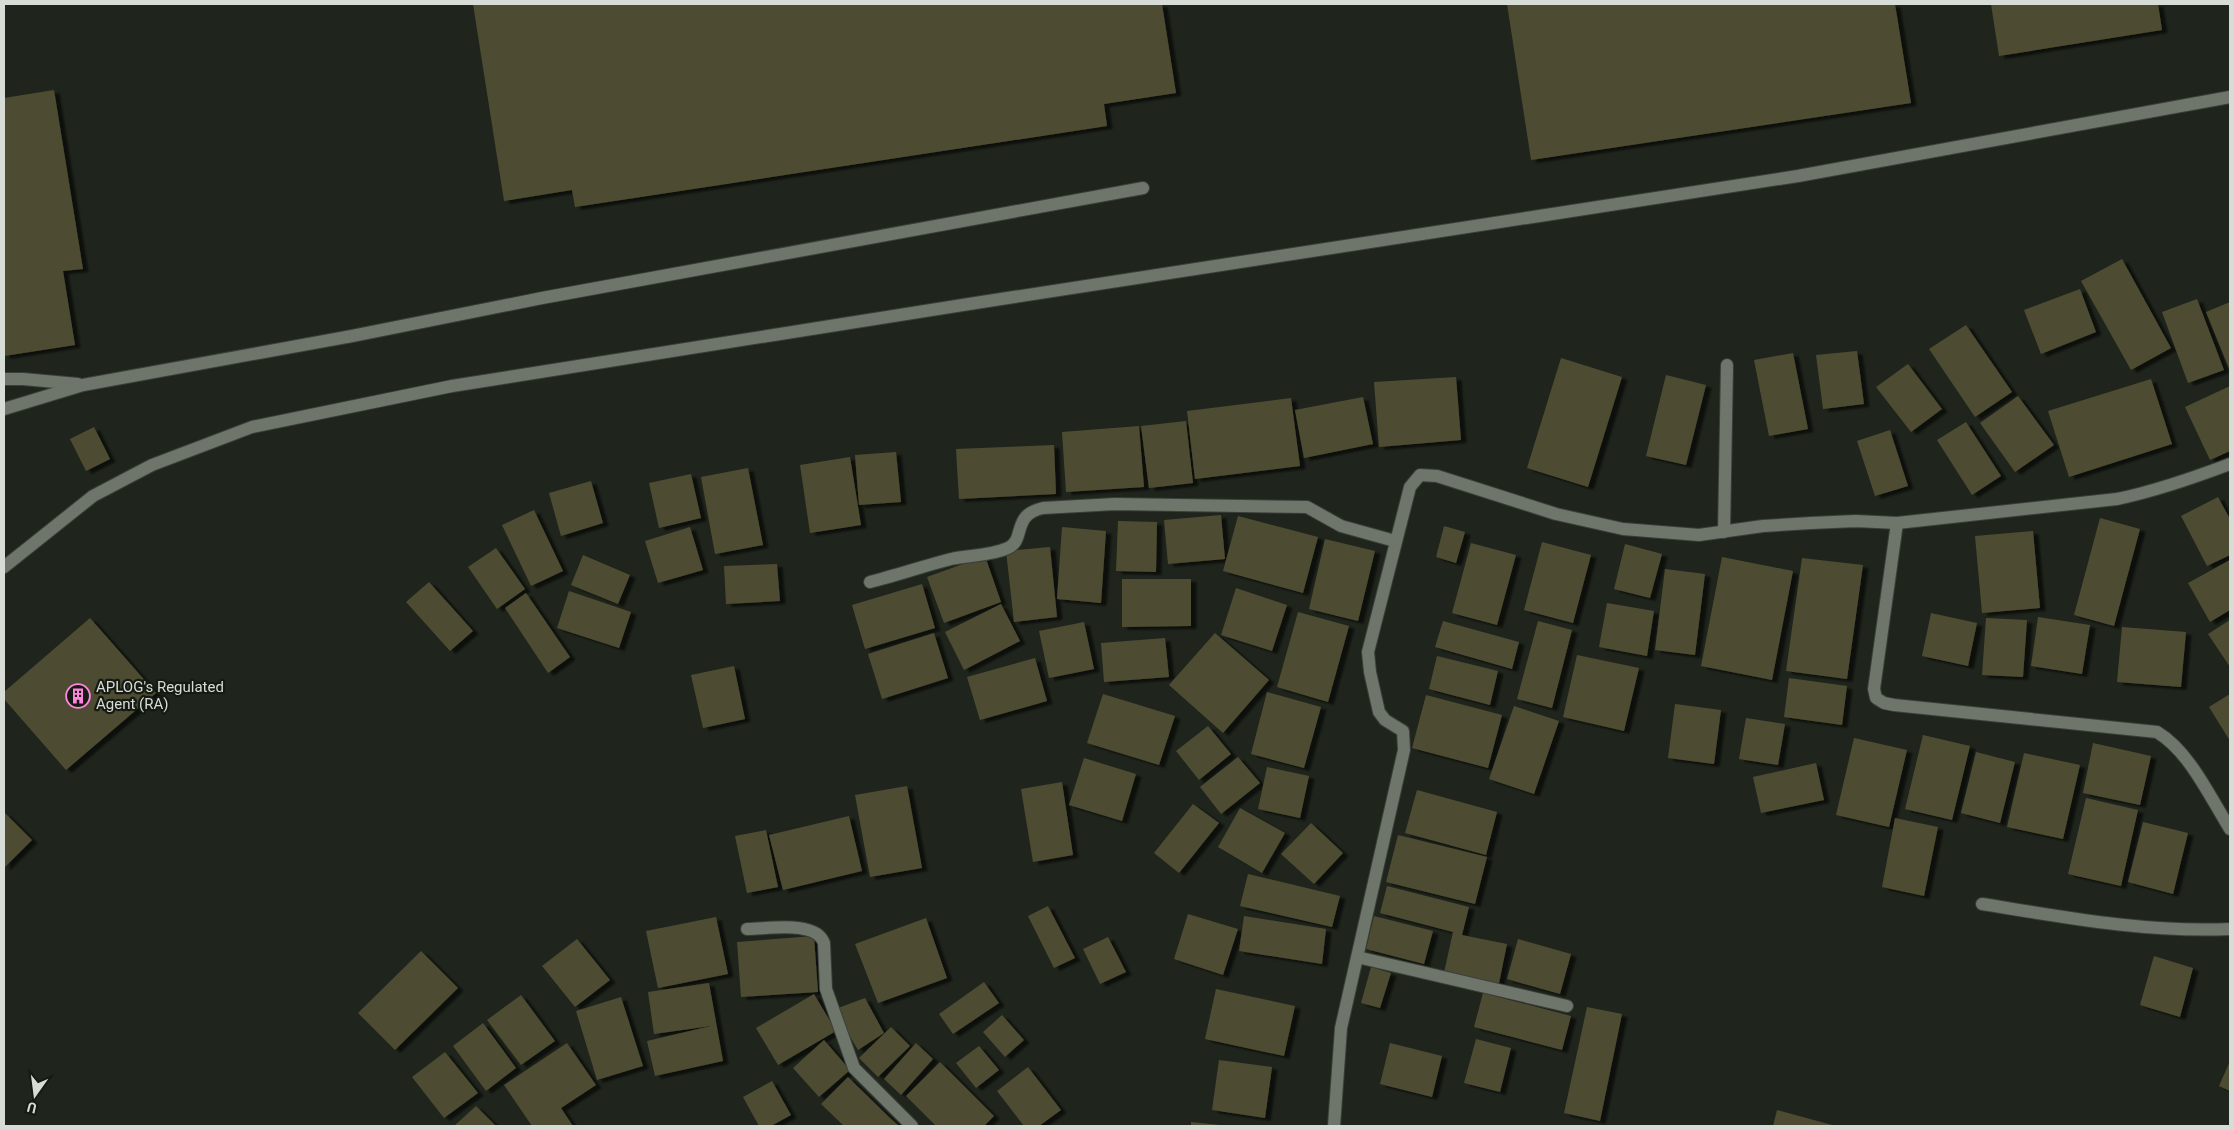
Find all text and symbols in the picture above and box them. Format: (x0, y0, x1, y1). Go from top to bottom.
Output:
place label: APLOG's Regulated Agent (RA) (96, 678, 224, 713)
building icon: APLOG's Regulated Agent (RA) (65, 683, 91, 709)
north arrow (10, 1070, 60, 1120)
text: U (25, 1099, 38, 1116)

